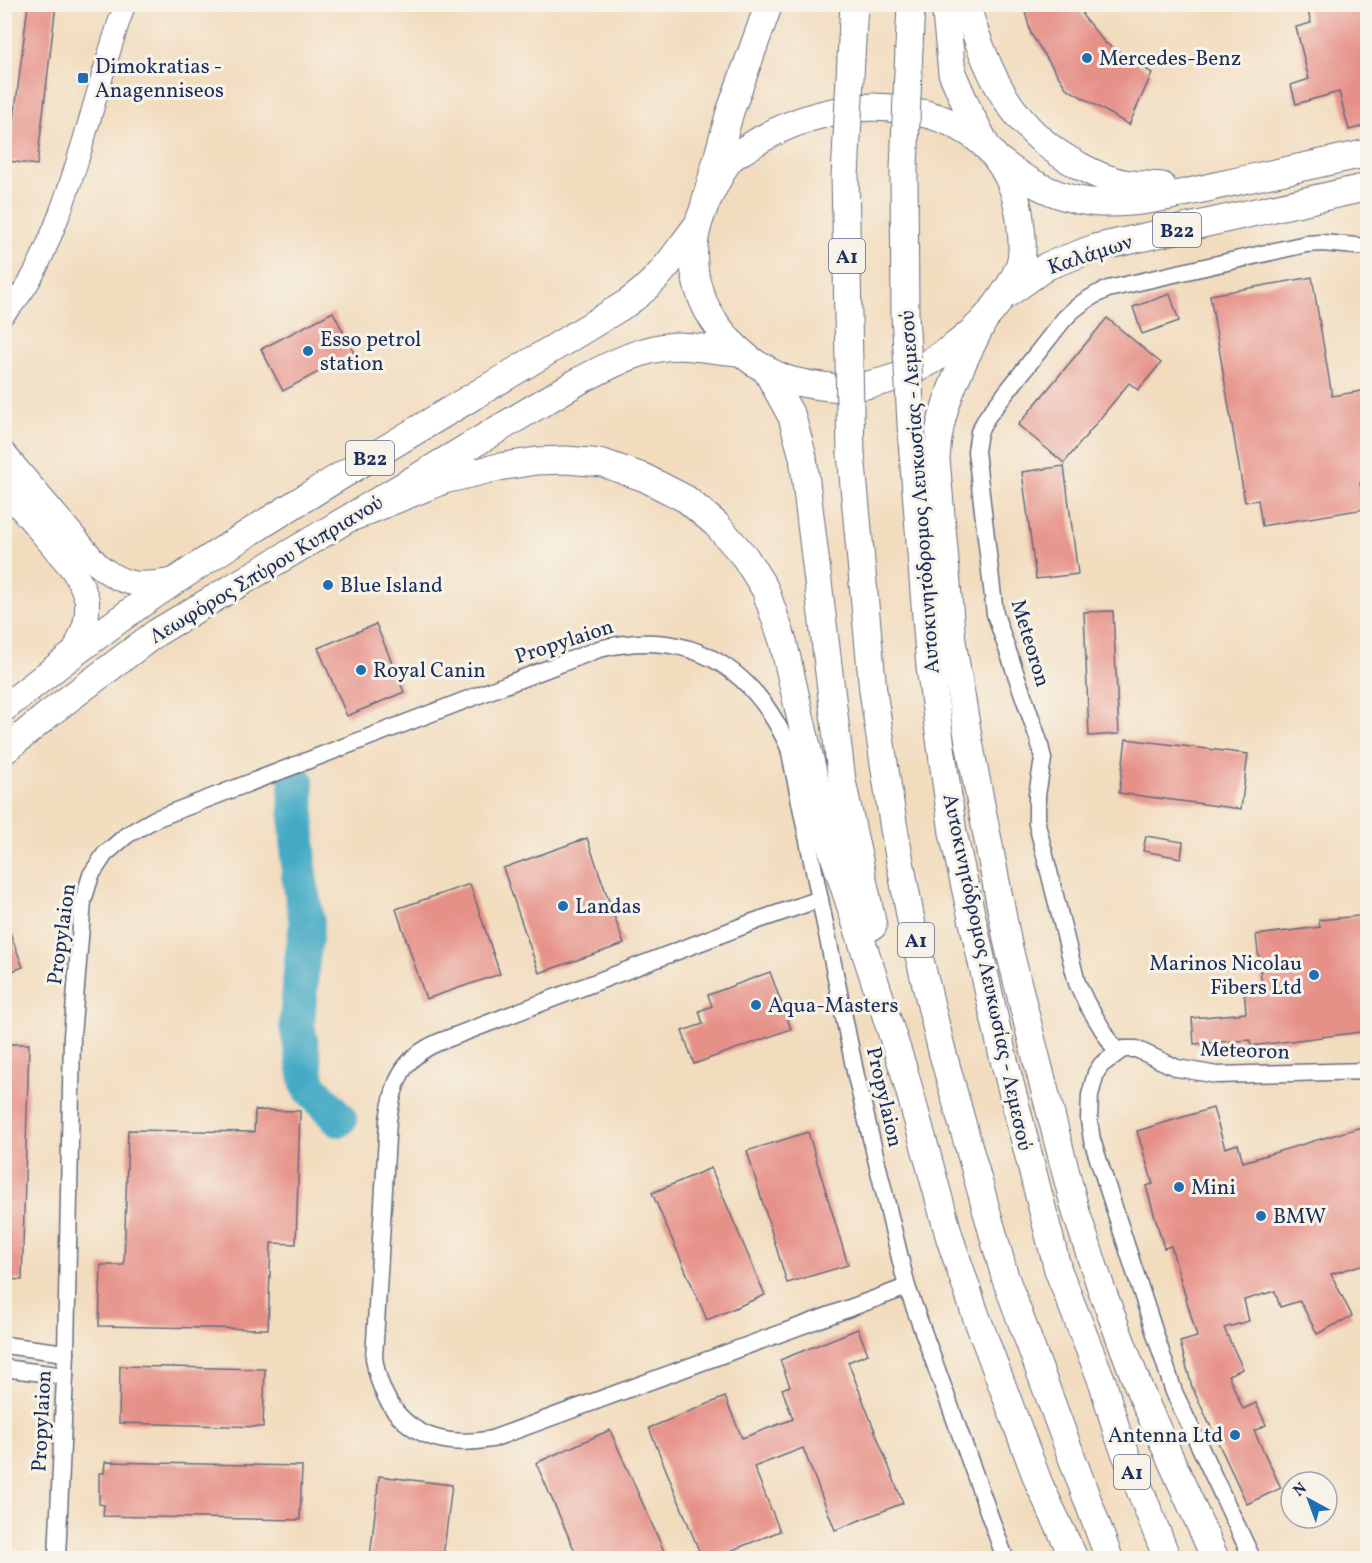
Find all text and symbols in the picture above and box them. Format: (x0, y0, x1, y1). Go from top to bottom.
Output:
place label: Mercedes-Benz (1099, 45, 1241, 74)
marker: Mercedes-Benz (1080, 51, 1094, 65)
place label: Dimokratias - Anagenniseos (95, 53, 224, 106)
marker: Dimokratias - Anagenniseos (76, 71, 90, 85)
road number: B22 (1153, 213, 1201, 247)
street label: Καλάμων (1044, 228, 1137, 283)
road number: A1 (829, 239, 865, 273)
street label: Αυτοκινητόδρομος Λευκωσίας - Λεμεσού (893, 309, 948, 675)
place label: Esso petrol station (320, 326, 421, 379)
marker: Esso petrol station (301, 344, 315, 358)
road number: B22 (346, 441, 394, 475)
street label: Λεωφόρος Σπύρου Κυπριανού (145, 489, 389, 652)
place label: Blue Island (340, 572, 443, 601)
marker: Blue Island (321, 578, 335, 592)
street label: Meteoron (1003, 596, 1057, 691)
street label: Propylaion (511, 613, 618, 672)
place label: Royal Canin (373, 657, 486, 686)
marker: Royal Canin (354, 663, 368, 677)
street label: Αυτοκινητόδρομος Λευκωσίας - Λεμεσού (934, 791, 1039, 1153)
street label: Propylaion (41, 882, 84, 987)
place label: Landas (575, 893, 641, 922)
marker: Landas (556, 899, 570, 913)
road number: A1 (898, 923, 934, 957)
place label: Marinos Nicolau Fibers Ltd (1149, 950, 1302, 1003)
marker: Marinos Nicolau Fibers Ltd (1307, 968, 1321, 982)
place label: Aqua-Masters (768, 992, 898, 1021)
marker: Aqua-Masters (749, 998, 763, 1012)
street label: Meteoron (1200, 1035, 1290, 1068)
street label: Propylaion (858, 1044, 909, 1150)
place label: Mini (1191, 1174, 1236, 1203)
marker: Mini (1172, 1180, 1186, 1194)
place label: BMW (1273, 1203, 1326, 1232)
marker: BMW (1254, 1209, 1268, 1223)
street label: Propylaion (25, 1369, 60, 1473)
place label: Antenna Ltd (1108, 1422, 1223, 1451)
marker: Antenna Ltd (1228, 1428, 1242, 1442)
road number: A1 (1114, 1455, 1150, 1489)
north arrow (1279, 1470, 1339, 1530)
text: N (1289, 1478, 1312, 1502)

